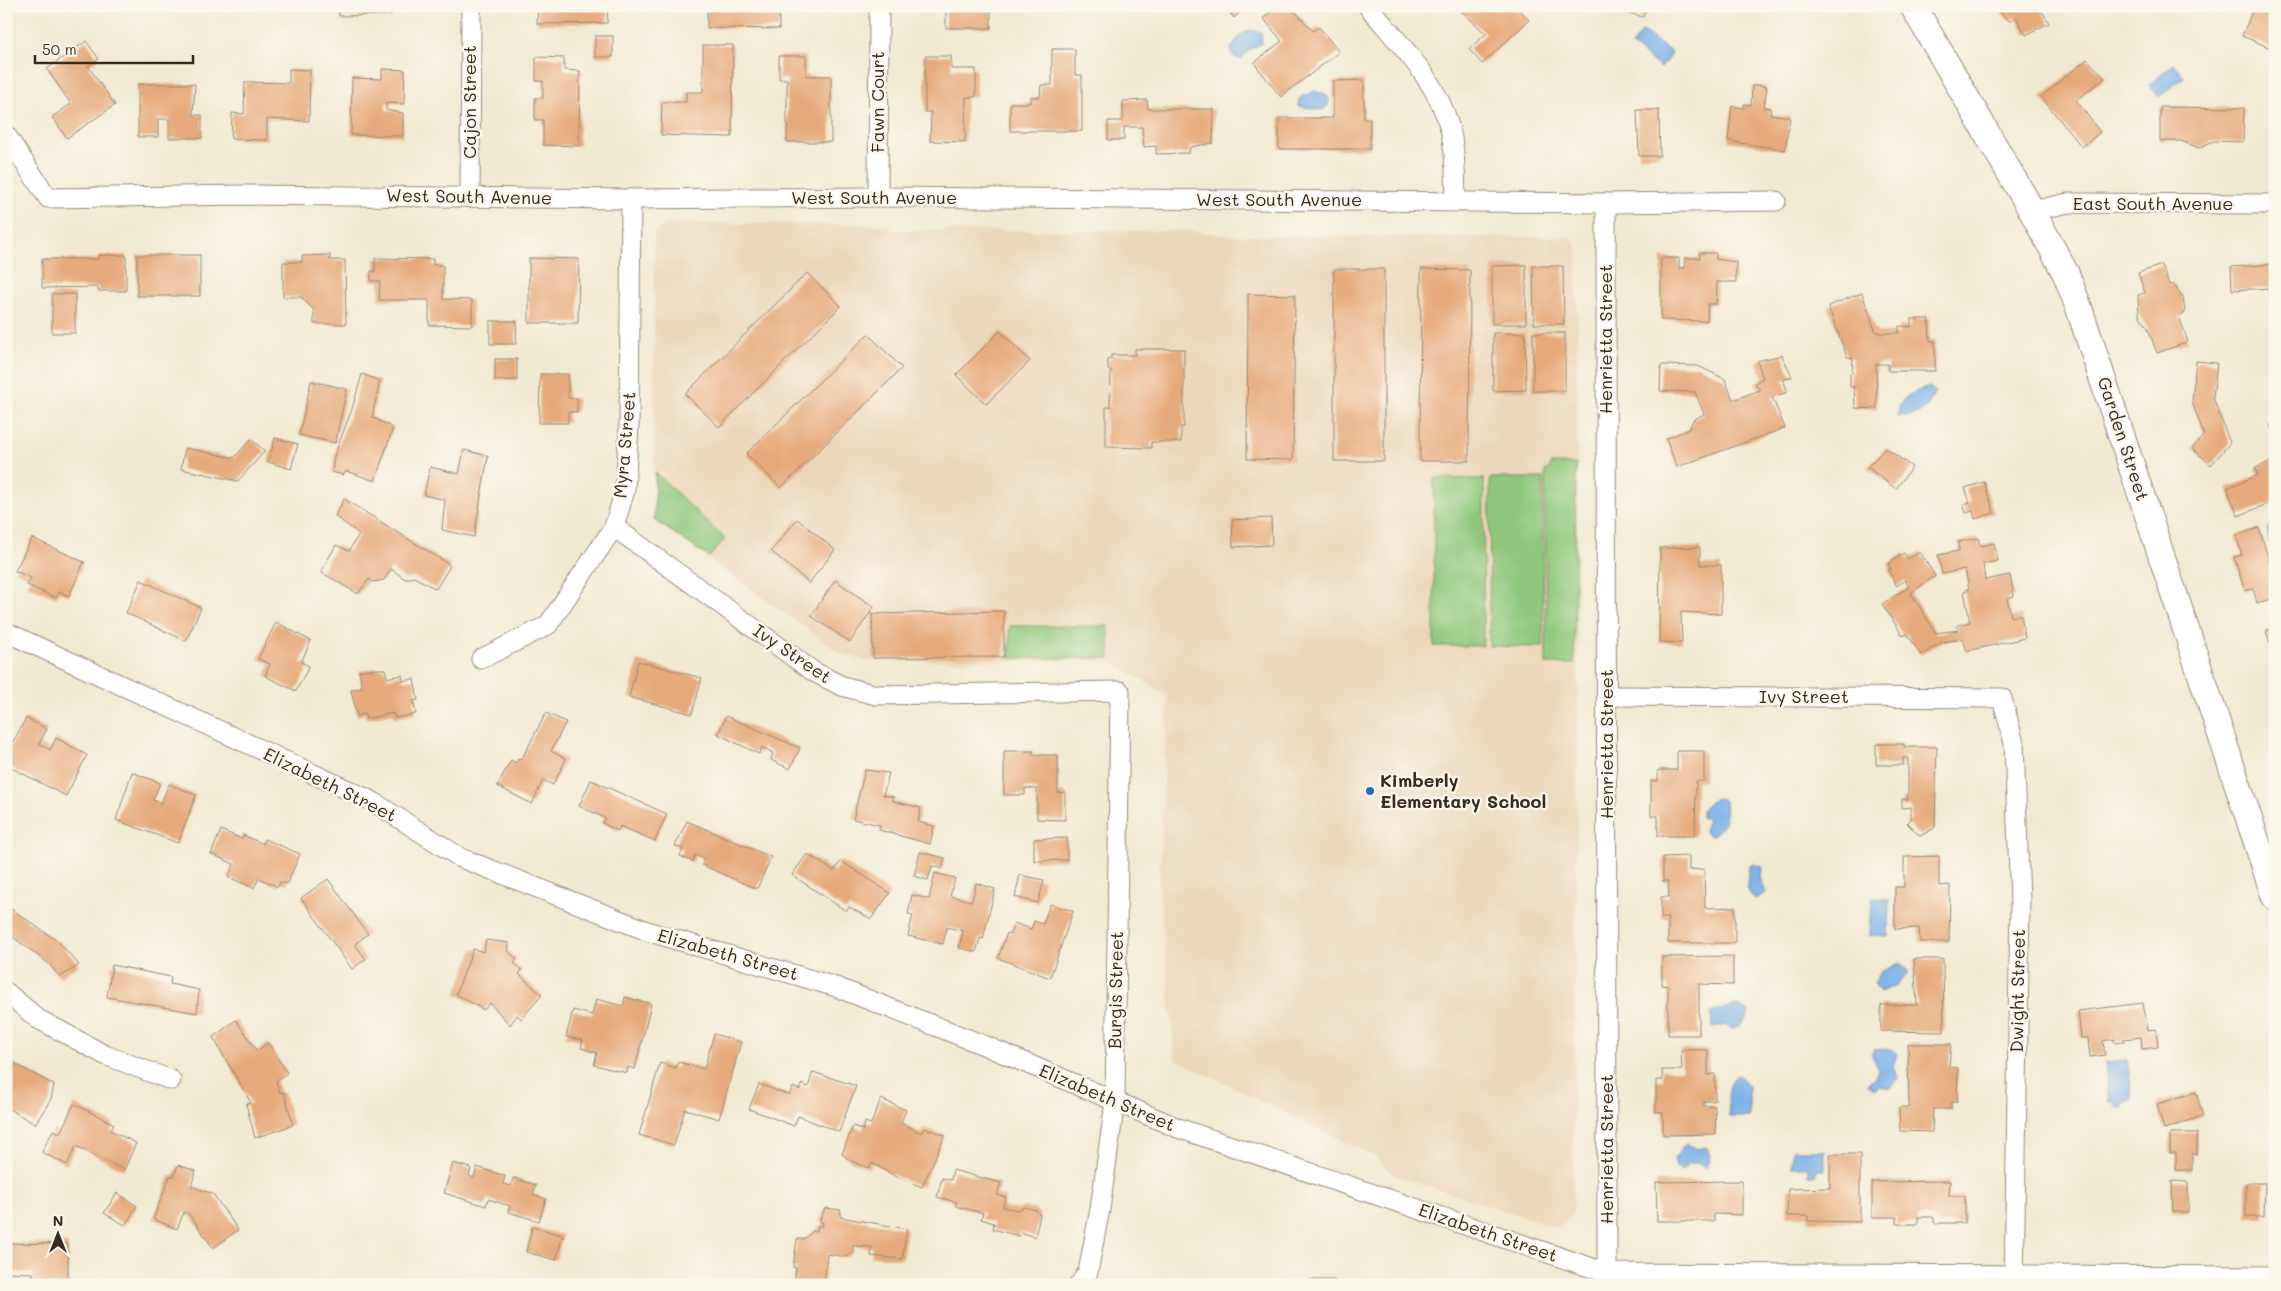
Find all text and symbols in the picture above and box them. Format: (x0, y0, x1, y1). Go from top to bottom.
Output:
scale bar (35, 32, 192, 64)
text: 50 m (42, 39, 77, 59)
street label: Cajon Street (457, 45, 481, 159)
street label: Fawn Court (865, 51, 889, 153)
street label: West South Avenue (386, 183, 552, 209)
street label: West South Avenue (791, 185, 957, 209)
street label: West South Avenue (1196, 187, 1362, 211)
street label: East South Avenue (2073, 191, 2233, 215)
street label: Henrietta Street (1593, 264, 1617, 414)
street label: Garden Street (2093, 374, 2155, 504)
street label: Myra Street (607, 391, 641, 499)
street label: Ivy Street (749, 618, 837, 688)
street label: Henrietta Street (1594, 669, 1618, 819)
street label: Ivy Street (1759, 684, 1849, 708)
street label: Elizabeth Street (260, 741, 401, 827)
place label: Kimberly Elementary School (1380, 768, 1546, 813)
marker: Kimberly Elementary School (1364, 785, 1376, 797)
street label: Elizabeth Street (655, 922, 801, 986)
street label: Dwight Street (2004, 929, 2030, 1053)
street label: Burgis Street (1102, 931, 1128, 1049)
street label: Elizabeth Street (1036, 1058, 1179, 1137)
street label: Henrietta Street (1594, 1074, 1618, 1224)
street label: Elizabeth Street (1416, 1197, 1561, 1267)
north arrow (32, 1208, 82, 1258)
text: N (53, 1211, 63, 1230)

